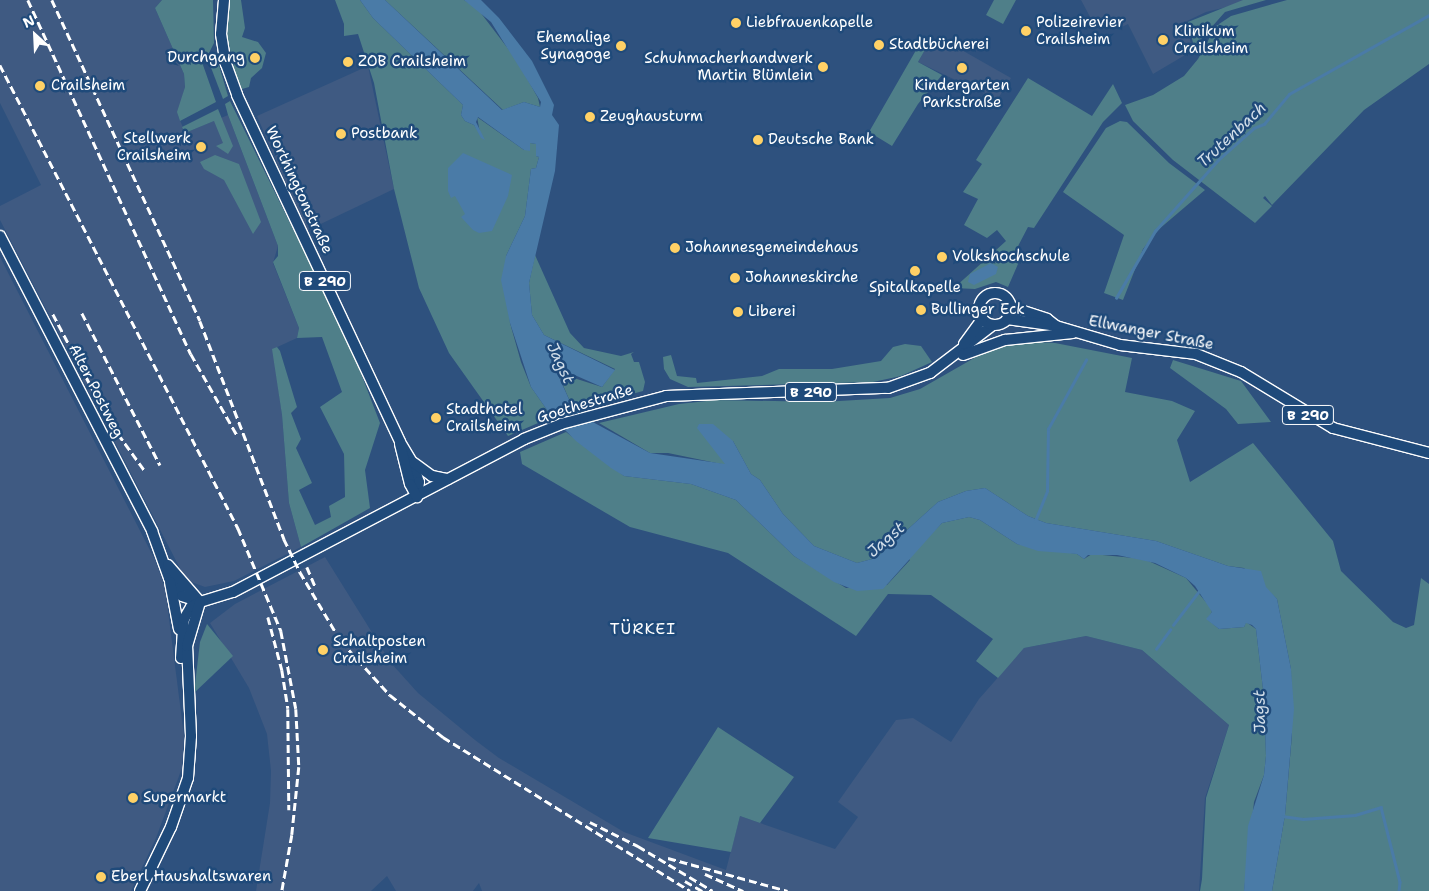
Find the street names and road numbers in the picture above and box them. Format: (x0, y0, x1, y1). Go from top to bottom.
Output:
street label: Worthingtonstraße (262, 123, 336, 257)
road number: B 290 (299, 270, 351, 292)
street label: Ellwanger Straße (1087, 312, 1215, 354)
street label: Alter Postweg (65, 341, 127, 441)
street label: Goethestraße (535, 381, 635, 427)
road number: B 290 (785, 381, 837, 404)
road number: B 290 (1282, 404, 1334, 426)

